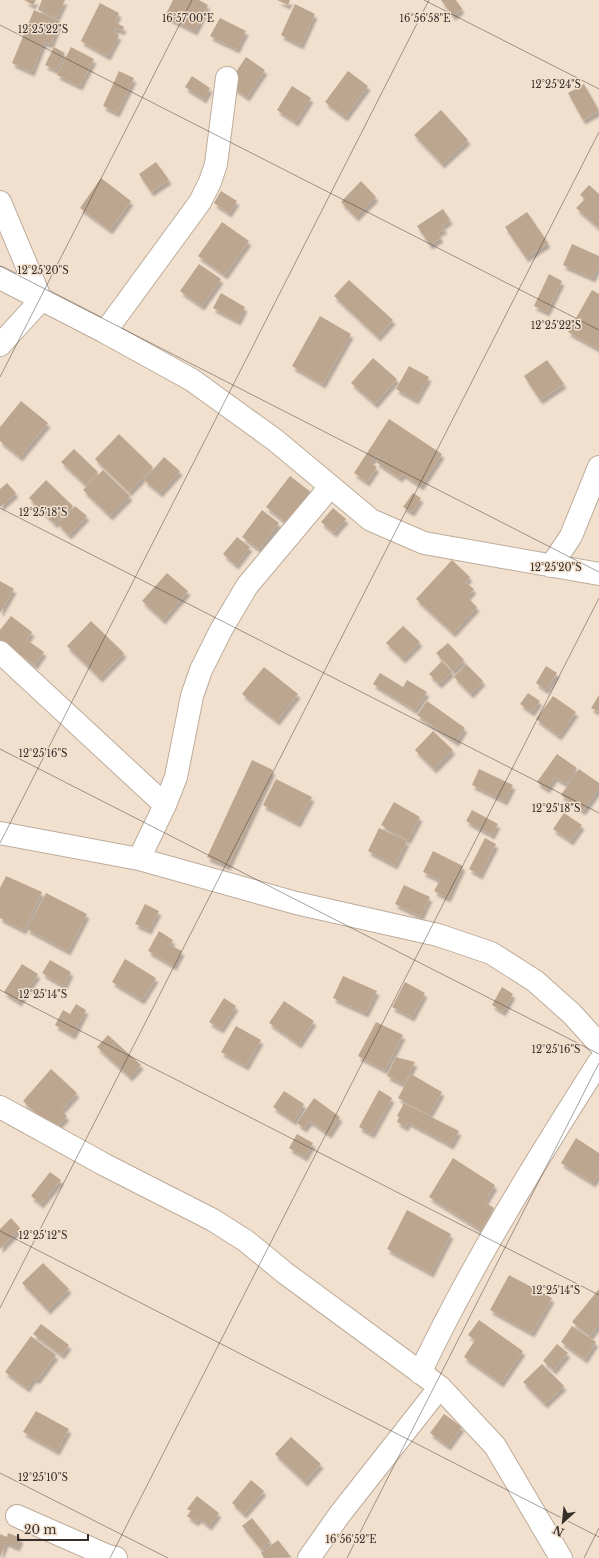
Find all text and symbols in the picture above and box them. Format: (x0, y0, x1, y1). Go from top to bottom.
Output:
text: 16°57'00"E (162, 12, 214, 25)
text: 16°56'58"E (400, 12, 450, 25)
text: 12°25'22"S (18, 23, 68, 36)
text: 12°25'24"S (531, 78, 581, 91)
text: 12°25'20"S (17, 264, 69, 277)
text: 12°25'22"S (531, 319, 581, 332)
text: 12°25'18"S (19, 506, 67, 519)
text: 12°25'20"S (530, 561, 582, 574)
text: 12°25'16"S (18, 747, 68, 760)
text: 12°25'18"S (532, 802, 580, 815)
text: 12°25'14"S (19, 988, 67, 1001)
text: 12°25'16"S (531, 1043, 581, 1056)
text: 12°25'12"S (19, 1229, 67, 1242)
text: 12°25'14"S (532, 1284, 580, 1297)
text: 12°25'10"S (18, 1471, 68, 1484)
north arrow (543, 1502, 583, 1542)
scale bar (18, 1516, 88, 1542)
text: 20 m (24, 1522, 56, 1537)
text: N (550, 1522, 566, 1539)
text: 16°56'52"E (326, 1533, 376, 1546)

